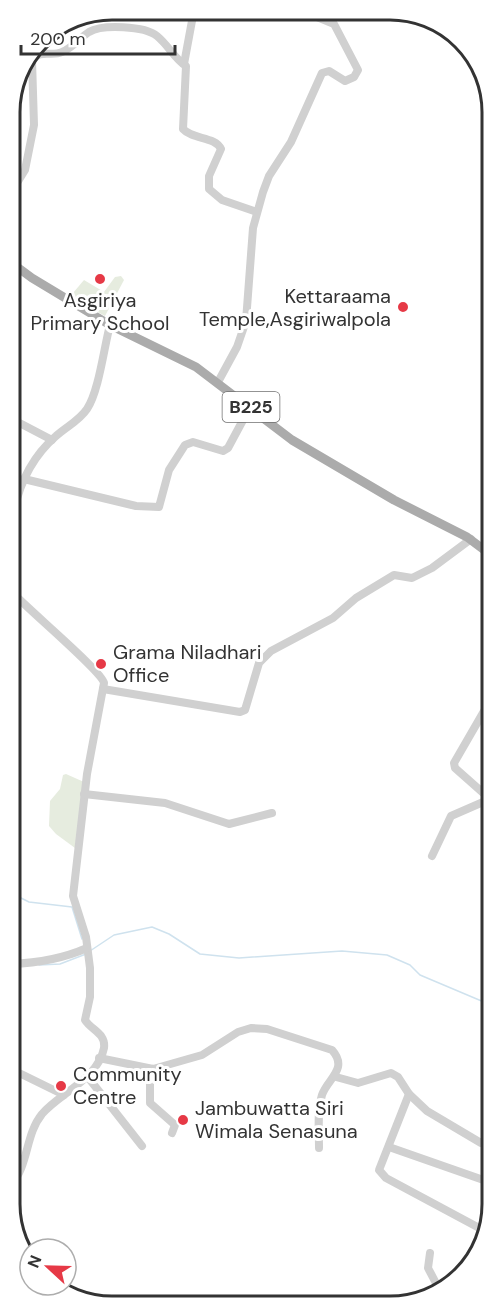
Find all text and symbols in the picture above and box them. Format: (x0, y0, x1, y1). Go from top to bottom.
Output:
scale bar (21, 18, 176, 56)
text: 200 m (30, 27, 86, 51)
marker: Asgiriya Primary School (93, 272, 107, 286)
place label: Kettaraama Temple,Asgiriwalpola (199, 283, 391, 332)
place label: Asgiriya Primary School (30, 287, 170, 336)
marker: Kettaraama Temple,Asgiriwalpola (396, 300, 410, 314)
road number: B225 (222, 392, 280, 422)
place label: Grama Niladhari Office (113, 639, 262, 688)
marker: Grama Niladhari Office (94, 657, 108, 671)
place label: Community Centre (73, 1061, 182, 1110)
marker: Community Centre (54, 1079, 68, 1093)
place label: Jambuwatta Siri Wimala Senasuna (195, 1095, 358, 1144)
marker: Jambuwatta Siri Wimala Senasuna (176, 1113, 190, 1127)
north arrow (18, 1237, 78, 1297)
text: N (23, 1252, 46, 1271)

